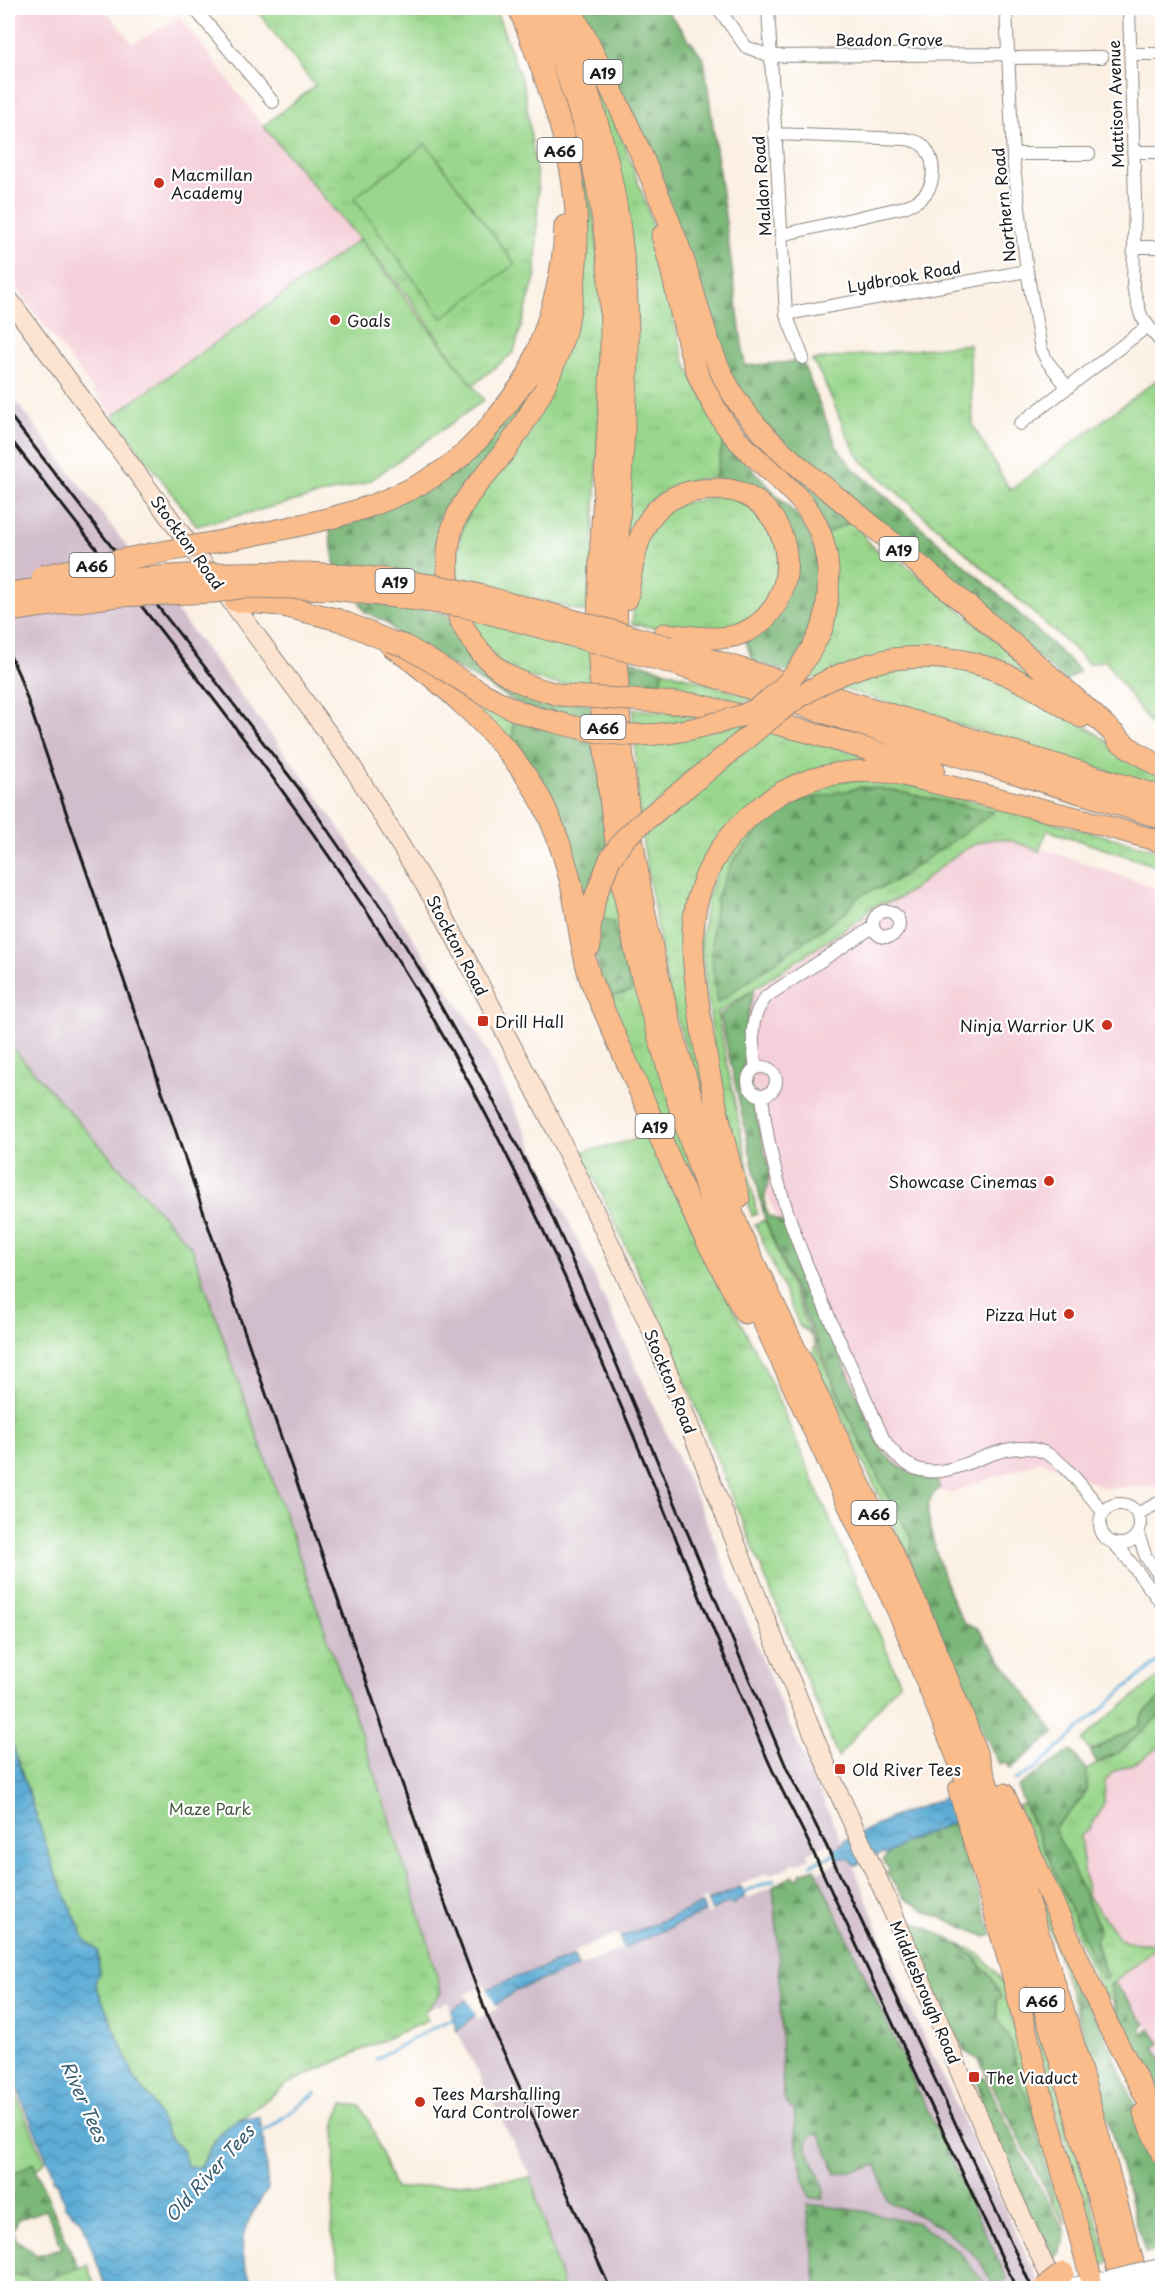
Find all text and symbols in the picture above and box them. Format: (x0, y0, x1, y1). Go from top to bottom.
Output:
street label: Beadon Grove (835, 27, 943, 51)
street label: Mattison Avenue (1101, 39, 1129, 168)
road number: A19 (584, 60, 622, 84)
street label: Maldon Road (746, 135, 776, 237)
road number: A66 (538, 138, 582, 162)
street label: Northern Road (985, 147, 1021, 263)
place label: Macmillan Academy (171, 162, 253, 204)
marker: Macmillan Academy (152, 176, 166, 190)
street label: Lydbrook Road (845, 254, 963, 298)
place label: Goals (347, 308, 391, 332)
marker: Goals (328, 313, 342, 327)
street label: Stockton Road (145, 490, 231, 594)
road number: A19 (880, 537, 918, 561)
road number: A66 (70, 553, 115, 577)
road number: A19 (376, 569, 414, 593)
road number: A66 (580, 715, 626, 739)
street label: Stockton Road (421, 890, 495, 1000)
place label: Drill Hall (495, 1009, 564, 1033)
place label: Ninja Warrior UK (960, 1013, 1095, 1037)
marker: Drill Hall (476, 1014, 490, 1028)
marker: Ninja Warrior UK (1100, 1018, 1114, 1032)
road number: A19 (636, 1114, 674, 1138)
place label: Showcase Cinemas (889, 1169, 1037, 1193)
marker: Showcase Cinemas (1042, 1174, 1056, 1188)
place label: Pizza Hut (985, 1302, 1057, 1326)
marker: Pizza Hut (1062, 1307, 1076, 1321)
street label: Stockton Road (639, 1325, 703, 1437)
road number: A66 (852, 1501, 896, 1525)
place label: Old River Tees (852, 1757, 961, 1781)
marker: Old River Tees (833, 1762, 847, 1776)
park label: Maze Park (169, 1796, 251, 1820)
street label: Middlesbrough Road (885, 1916, 967, 2068)
road number: A66 (1020, 1988, 1064, 2012)
water label: River Tees (55, 2056, 116, 2148)
place label: The Viaduct (986, 2065, 1078, 2089)
marker: The Viaduct (967, 2070, 981, 2084)
place label: Tees Marshalling Yard Control Tower (432, 2081, 580, 2123)
marker: Tees Marshalling Yard Control Tower (413, 2095, 427, 2109)
water label: Old River Tees (158, 2117, 261, 2228)

